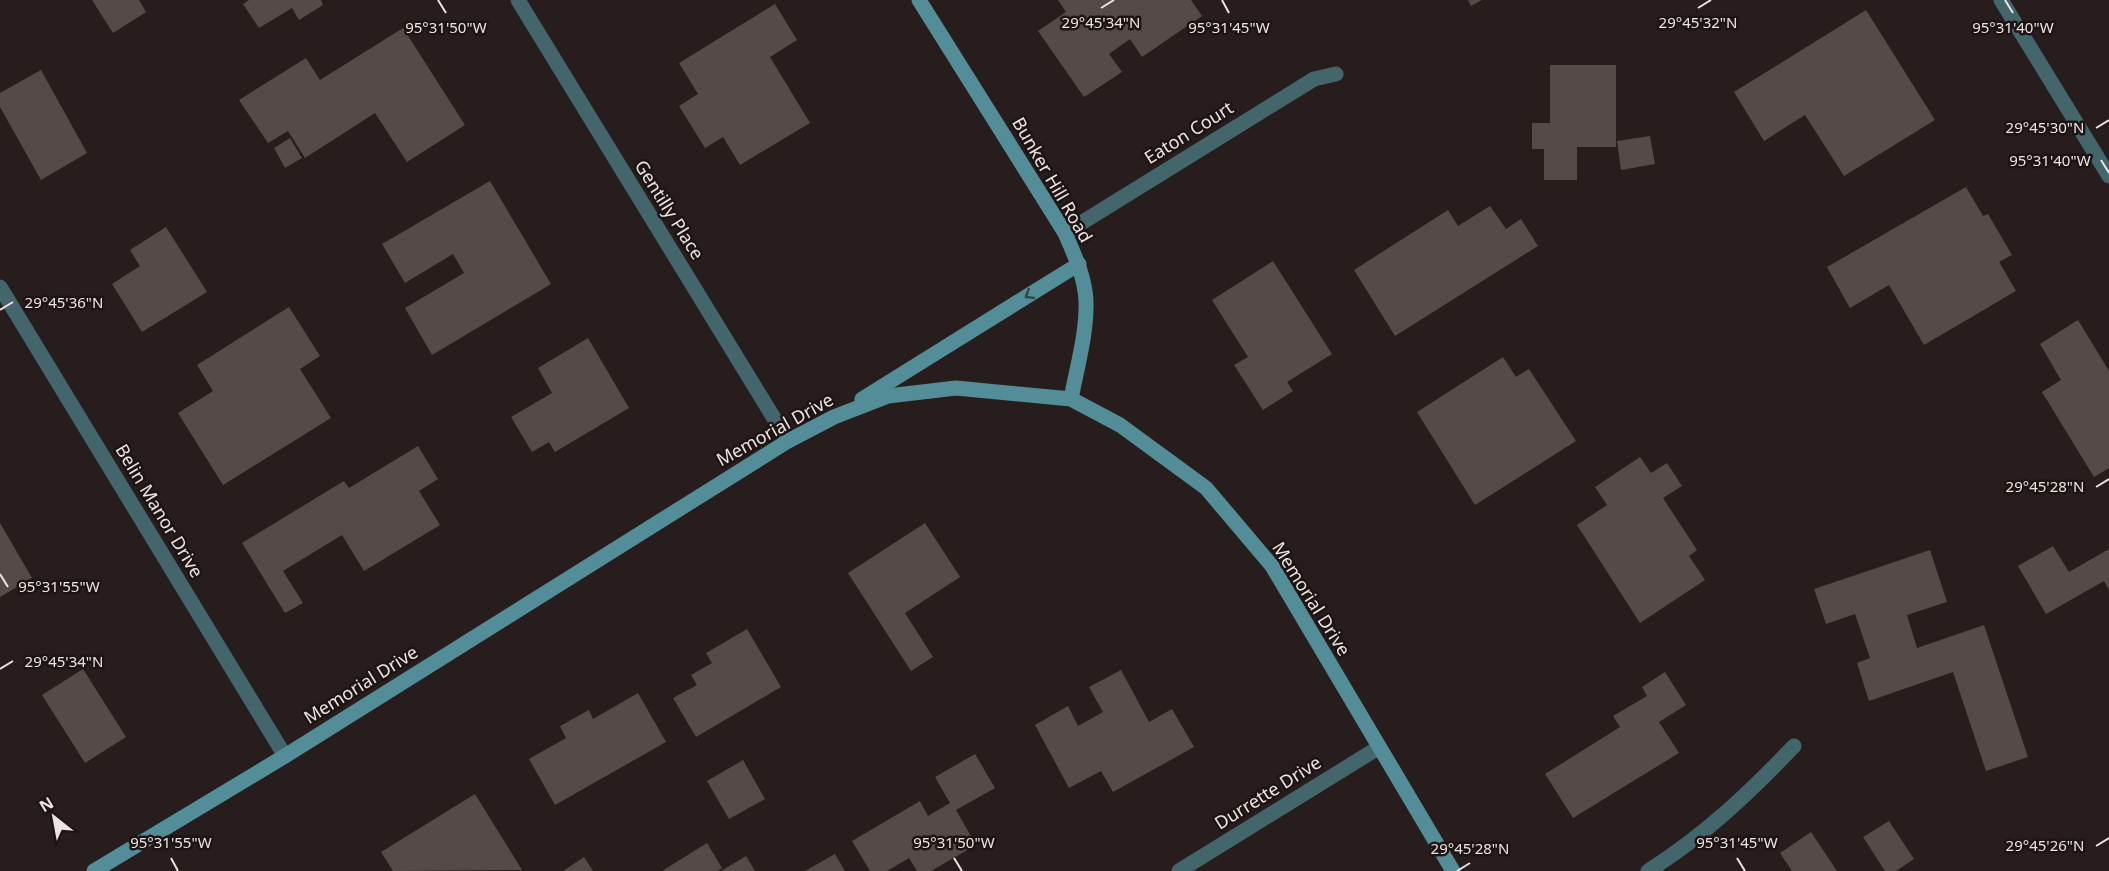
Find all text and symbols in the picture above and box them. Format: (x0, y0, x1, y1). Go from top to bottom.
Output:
text: 29°45'34"N (1062, 12, 1140, 32)
text: 29°45'32"N (1659, 12, 1737, 32)
text: 95°31'50"W (405, 17, 487, 37)
text: 95°31'45"W (1188, 17, 1270, 37)
text: 95°31'40"W (1972, 17, 2054, 37)
street label: Eaton Court (1139, 95, 1238, 169)
street label: Bunker Hill Road (1007, 112, 1099, 247)
text: 29°45'30"N (2006, 117, 2084, 137)
text: 95°31'40"W (2009, 150, 2091, 170)
street label: Gentilly Place (630, 155, 710, 264)
one-way arrow (1025, 288, 1035, 300)
text: 29°45'36"N (25, 292, 103, 312)
street label: Memorial Drive (712, 387, 837, 471)
street label: Belin Manor Drive (110, 439, 209, 582)
text: 29°45'28"N (2006, 476, 2084, 496)
street label: Memorial Drive (1267, 537, 1357, 660)
text: 95°31'55"W (18, 576, 100, 596)
street label: Memorial Drive (299, 639, 422, 729)
text: 29°45'34"N (25, 651, 103, 671)
street label: Durrette Drive (1210, 750, 1325, 834)
north arrow (24, 787, 84, 847)
text: N (35, 791, 58, 817)
text: 95°31'55"W (130, 832, 212, 852)
text: 95°31'50"W (913, 832, 995, 852)
text: 95°31'45"W (1696, 832, 1778, 852)
text: 29°45'26"N (2006, 835, 2084, 855)
text: 29°45'28"N (1431, 838, 1509, 858)

